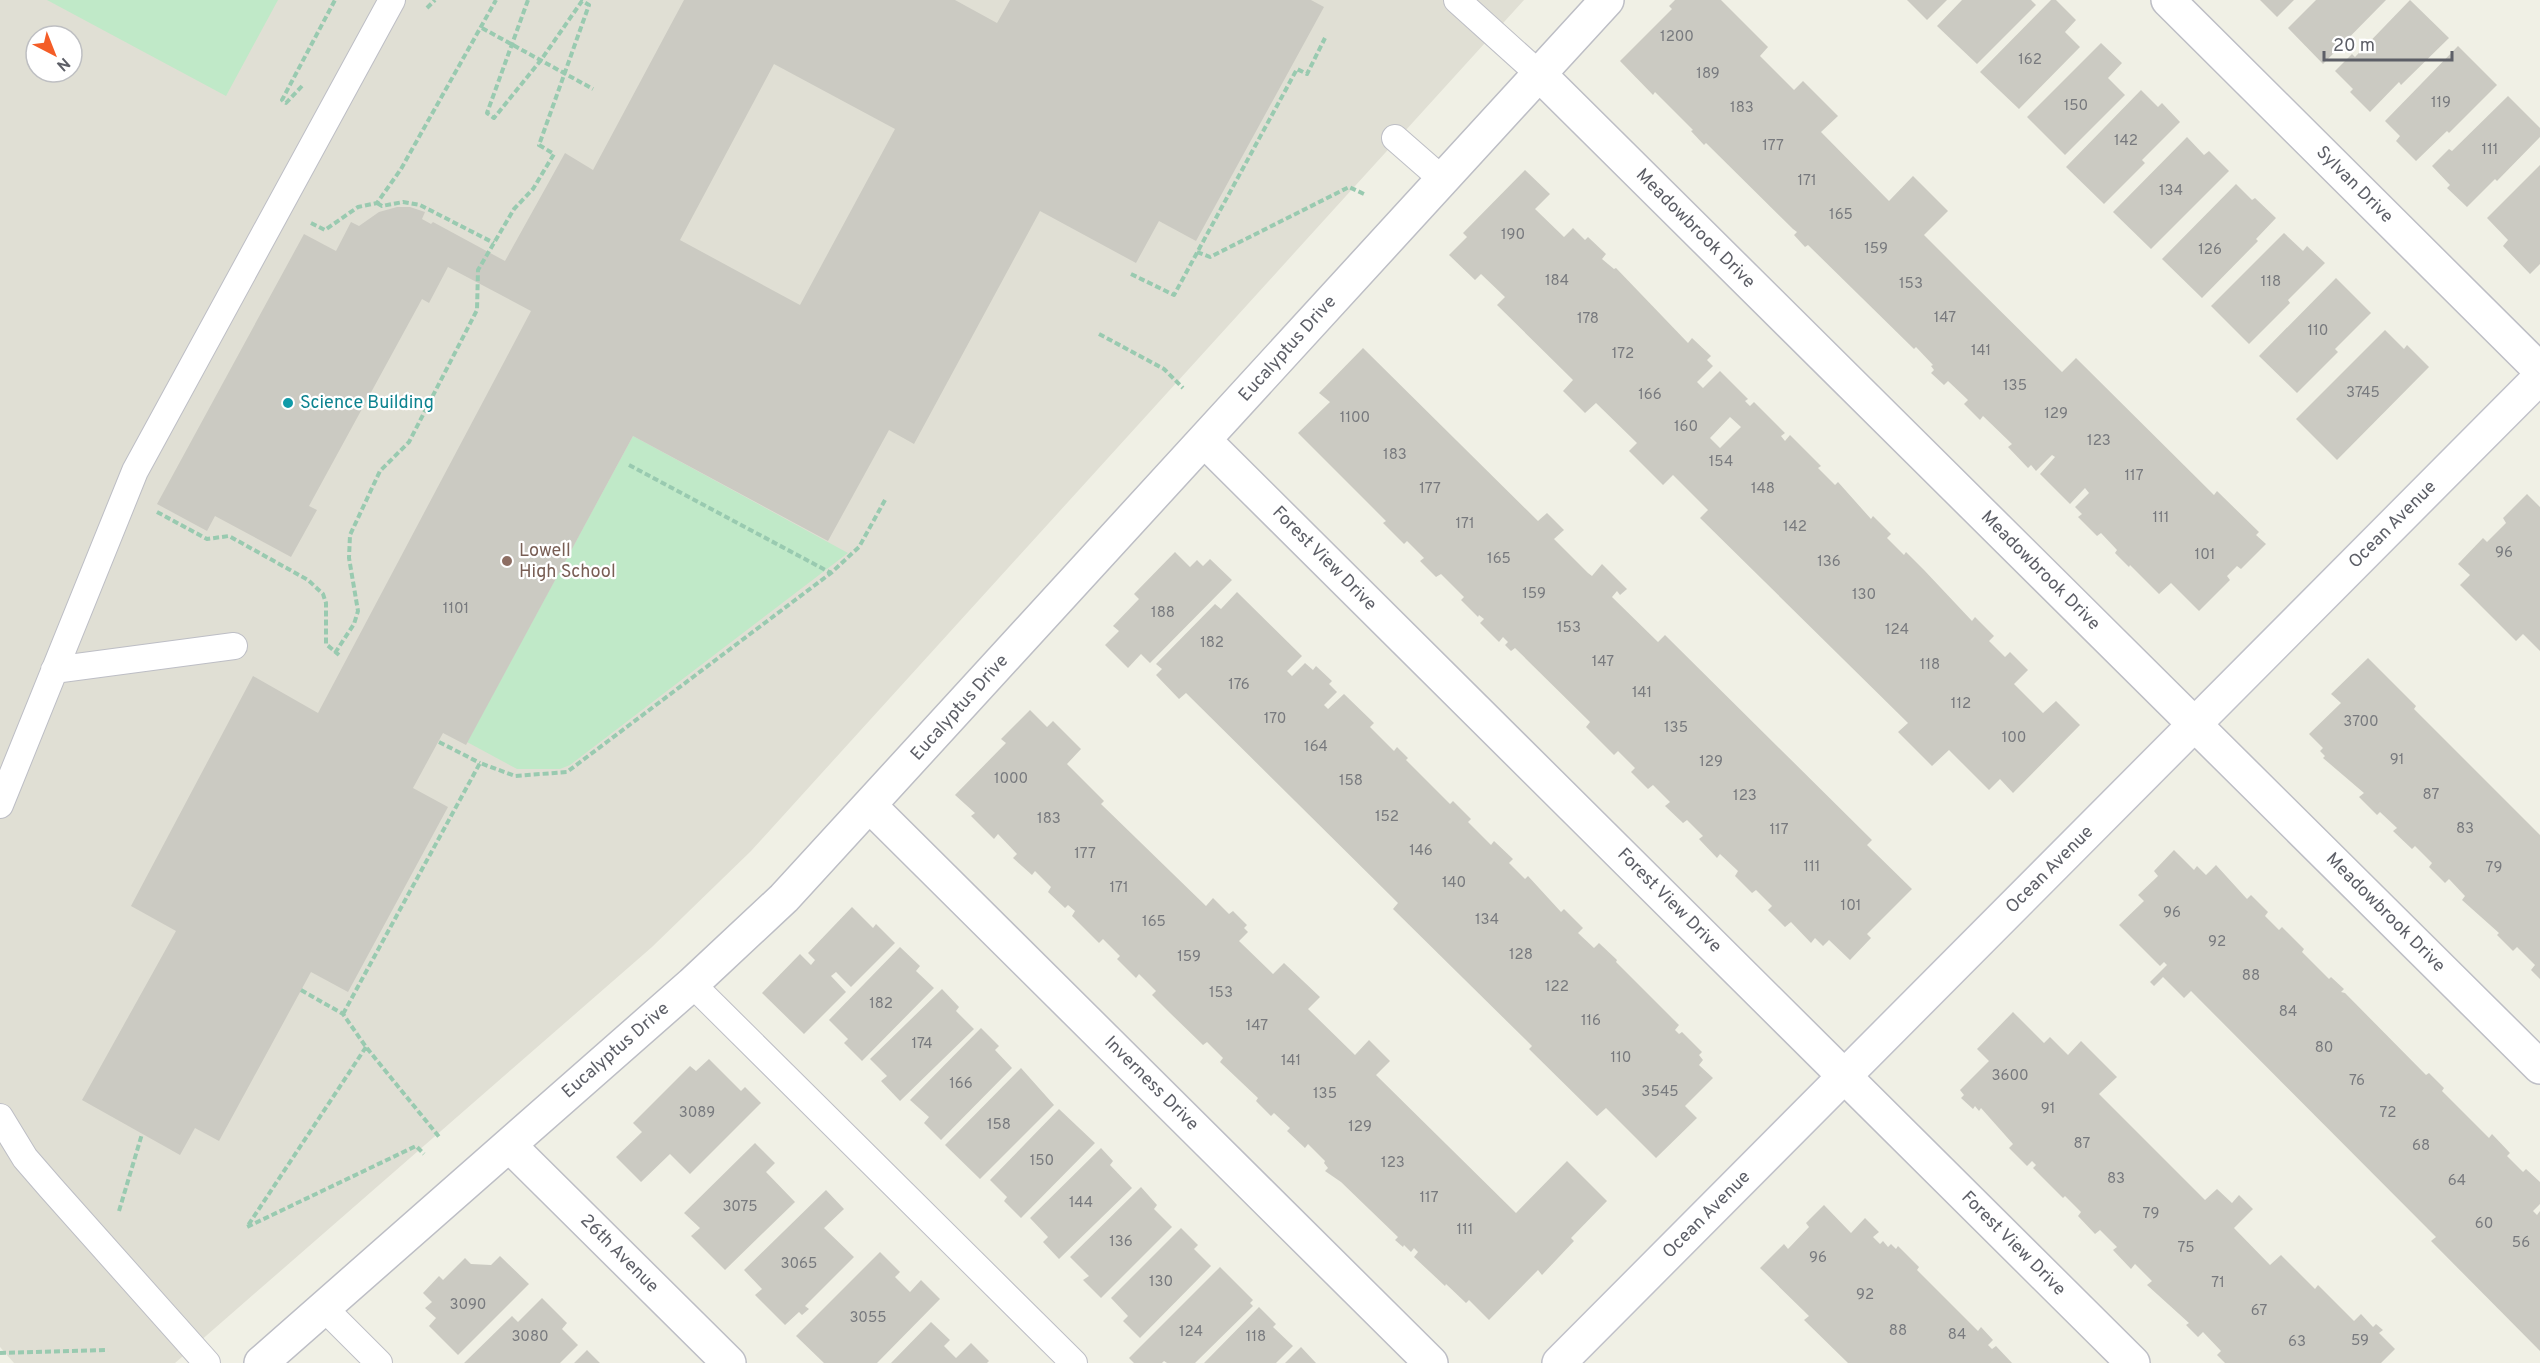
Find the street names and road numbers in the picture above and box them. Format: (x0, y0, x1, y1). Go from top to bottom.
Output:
street label: Sylvan Drive (2310, 141, 2398, 229)
street label: Meadowbrook Drive (1630, 164, 1760, 294)
street label: Eucalyptus Drive (1234, 291, 1342, 407)
street label: Ocean Avenue (2344, 476, 2442, 574)
street label: Forest View Drive (1267, 502, 1381, 616)
street label: Meadowbrook Drive (1975, 506, 2105, 636)
street label: Eucalyptus Drive (906, 650, 1014, 766)
street label: Ocean Avenue (2001, 821, 2099, 919)
street label: Forest View Drive (1612, 844, 1726, 958)
street label: Meadowbrook Drive (2320, 848, 2450, 978)
street label: Eucalyptus Drive (557, 998, 675, 1104)
street label: Inverness Drive (1099, 1032, 1203, 1136)
street label: Ocean Avenue (1658, 1166, 1756, 1264)
street label: Forest View Drive (1956, 1187, 2070, 1301)
street label: 26th Avenue (575, 1210, 663, 1298)

